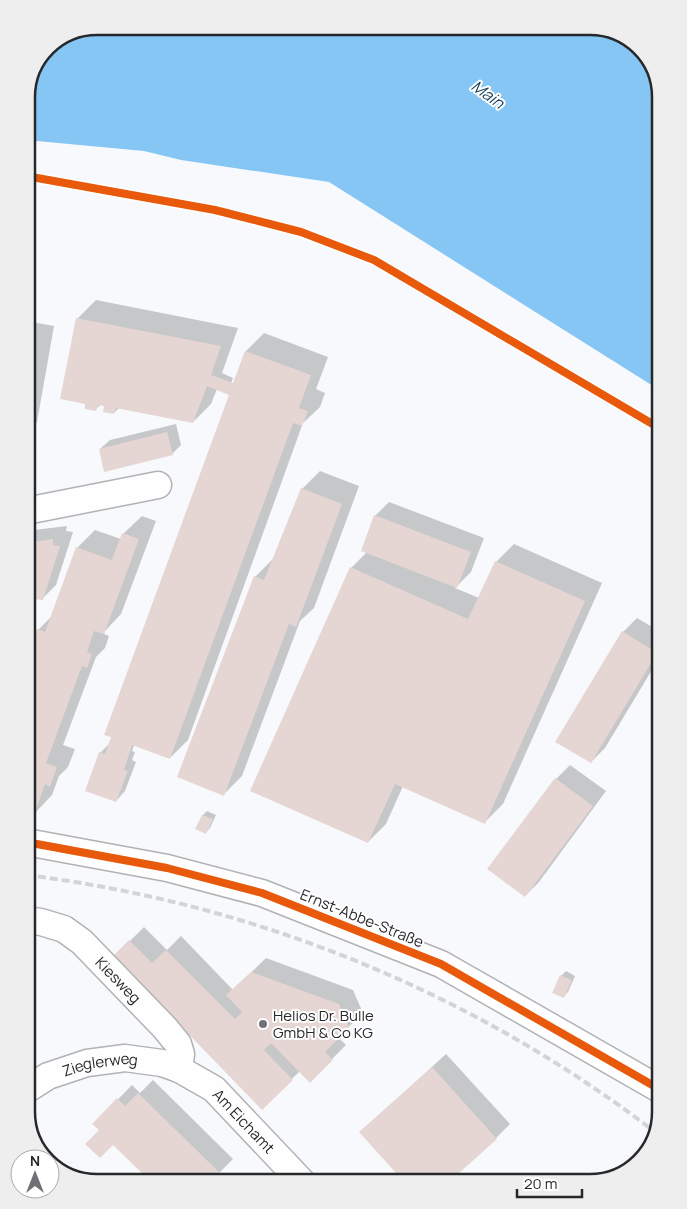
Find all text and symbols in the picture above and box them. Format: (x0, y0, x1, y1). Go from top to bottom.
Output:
water label: Main (467, 75, 509, 114)
street label: Ernst-Abbe-Straße (297, 884, 427, 952)
street label: Kiesweg (91, 952, 146, 1008)
place label: Helios Dr. Bulle GmbH & Co KG (273, 1005, 374, 1043)
marker: Helios Dr. Bulle GmbH & Co KG (257, 1018, 269, 1030)
street label: Zieglerweg (59, 1047, 139, 1081)
street label: Am Eichamt (208, 1084, 280, 1158)
north arrow (10, 1149, 60, 1199)
text: N (30, 1151, 40, 1170)
scale bar (517, 1166, 582, 1198)
text: 20 m (524, 1173, 557, 1194)

